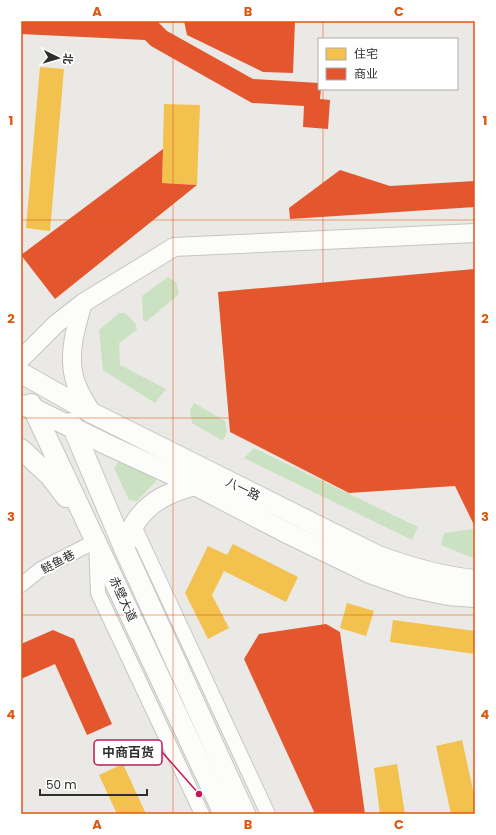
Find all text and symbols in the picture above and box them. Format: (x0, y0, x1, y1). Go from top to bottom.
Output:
text: A (92, 2, 102, 21)
text: B (244, 2, 253, 21)
text: C (394, 2, 404, 21)
north arrow (38, 38, 78, 78)
legend (318, 38, 458, 90)
text: 住宅 (354, 45, 378, 62)
text: 北 (60, 53, 76, 65)
text: 商业 (354, 65, 378, 82)
text: 1 (9, 111, 13, 130)
text: 1 (483, 111, 487, 130)
text: 2 (7, 309, 15, 328)
text: 2 (481, 309, 489, 328)
street label: 八一路 (223, 473, 263, 504)
text: 3 (7, 507, 15, 526)
text: 3 (481, 507, 489, 526)
street label: 鲢鱼巷 (38, 546, 78, 578)
street label: 赤壁大道 (106, 573, 141, 624)
text: 4 (7, 705, 16, 724)
text: 4 (481, 705, 490, 724)
callout: 中商百货 (94, 740, 162, 765)
text: 中商百货 (102, 743, 154, 762)
scale bar (40, 771, 147, 797)
text: 50 m (46, 776, 77, 793)
text: A (92, 815, 102, 834)
text: B (244, 815, 253, 834)
text: C (394, 815, 404, 834)

